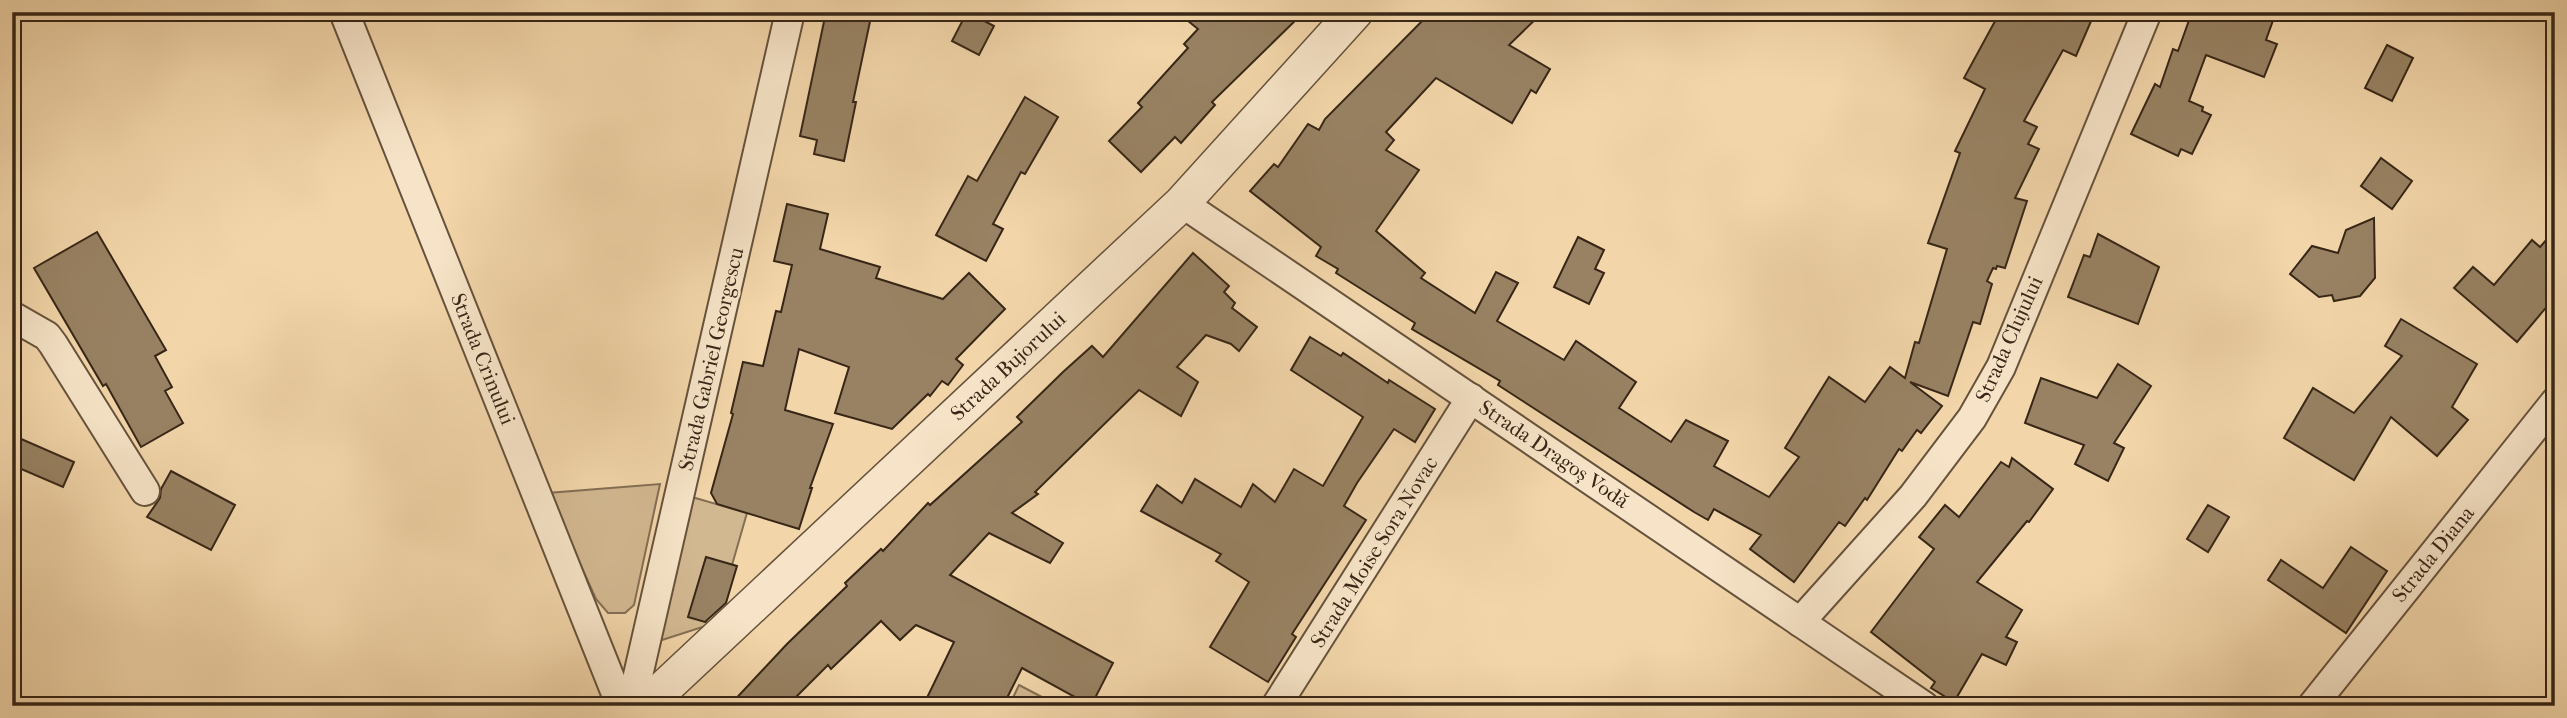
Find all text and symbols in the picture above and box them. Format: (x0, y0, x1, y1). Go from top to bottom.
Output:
street label: Strada Gabriel Georgescu (674, 245, 748, 473)
street label: Strada Clujului (1971, 272, 2047, 406)
street label: Strada Crinului (446, 290, 520, 428)
street label: Strada Bujorului (945, 307, 1071, 425)
street label: Strada Dragoș Vodă (1474, 395, 1634, 513)
street label: Strada Moise Sora Novac (1305, 452, 1443, 652)
street label: Strada Diana (2387, 501, 2479, 607)

